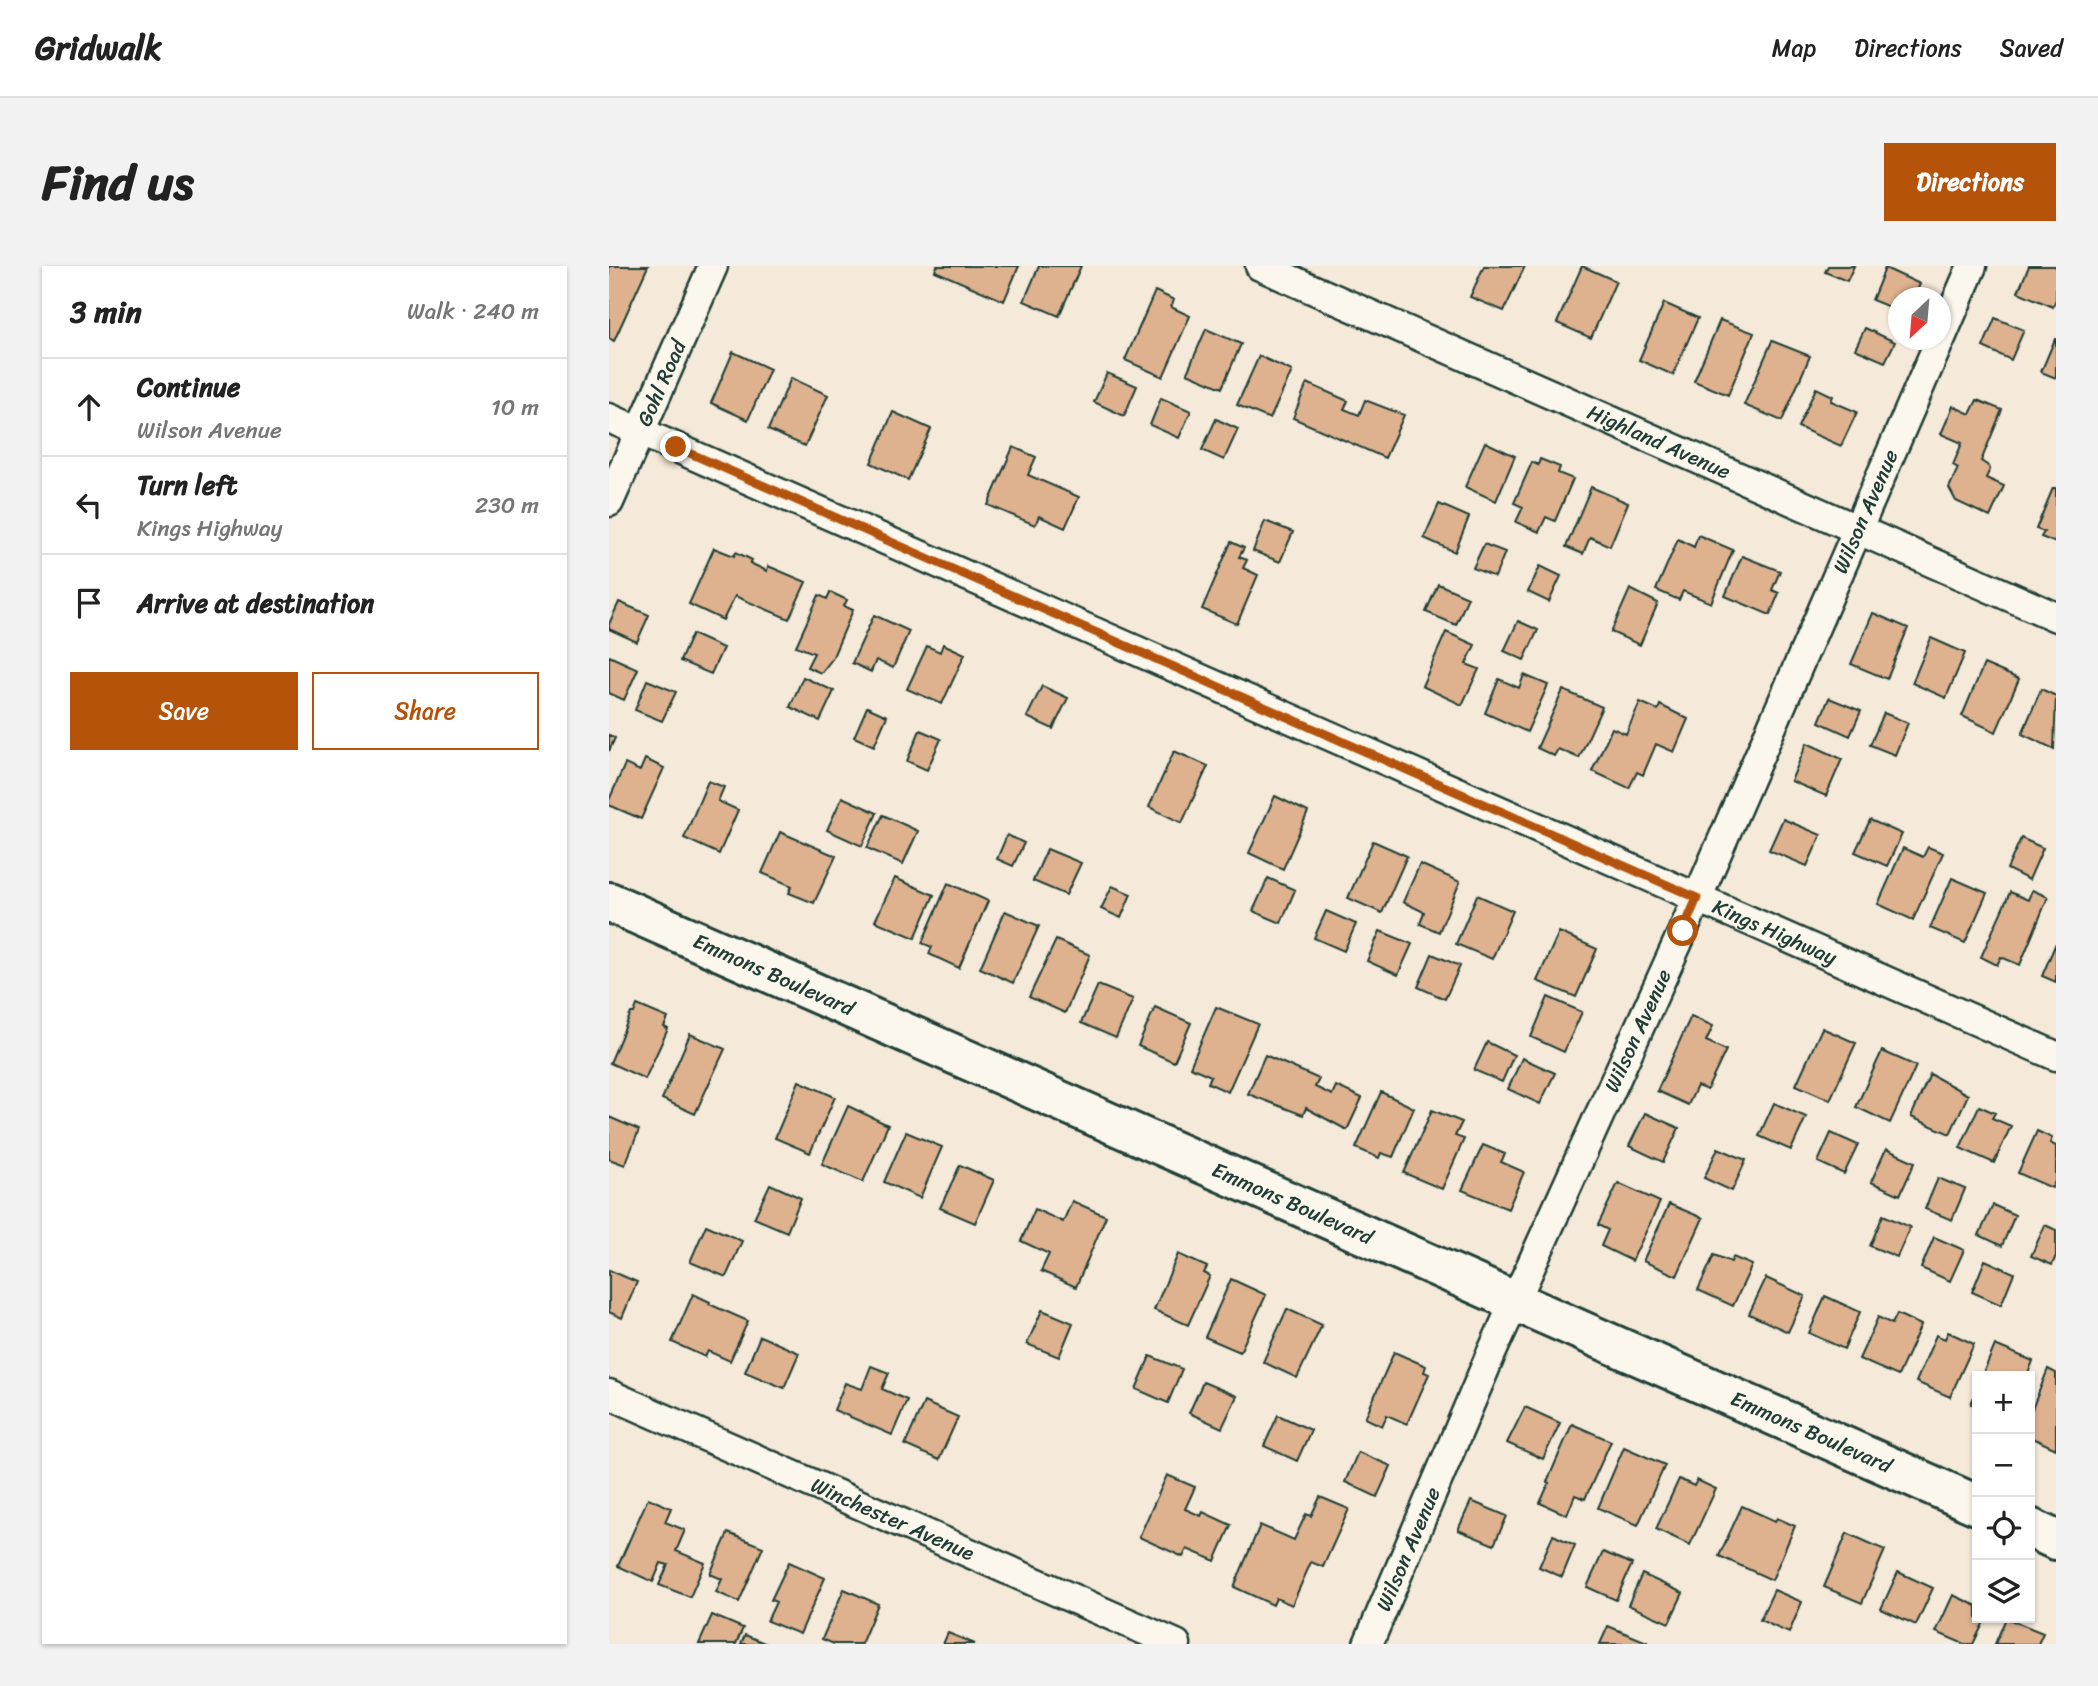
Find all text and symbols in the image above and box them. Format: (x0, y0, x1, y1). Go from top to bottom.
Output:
text: Gridwalk (35, 19, 162, 77)
text: Map (1772, 27, 1816, 69)
text: Directions (1854, 27, 1962, 69)
text: Saved (2000, 27, 2063, 69)
text: Find us (42, 139, 194, 226)
button: Directions (1884, 143, 2056, 221)
text: 3 min (70, 285, 142, 339)
north arrow (1888, 287, 1951, 350)
text: Walk · 240 m (407, 291, 539, 332)
street label: Gohl Road (626, 332, 698, 432)
text: Continue (137, 364, 240, 410)
text: 10 m (491, 387, 539, 428)
icon: ahead (70, 388, 108, 426)
street label: Highland Avenue (1581, 394, 1737, 490)
text: Wilson Avenue (137, 410, 282, 451)
route end (660, 431, 691, 462)
street label: Wilson Avenue (1822, 443, 1909, 580)
text: Turn left (137, 462, 237, 508)
text: 230 m (475, 485, 539, 526)
icon: left (70, 486, 108, 524)
text: Kings Highway (137, 508, 282, 549)
text: Arrive at destination (137, 580, 374, 626)
icon: arrive (70, 584, 108, 622)
button: Save (70, 672, 298, 750)
button: Share (312, 672, 539, 750)
street label: Kings Highway (1706, 888, 1843, 976)
route start (1667, 915, 1698, 946)
street label: Emmons Boulevard (687, 922, 862, 1028)
street label: Wilson Avenue (1593, 962, 1682, 1099)
street label: Emmons Boulevard (1206, 1151, 1381, 1256)
map controls (1972, 1371, 2035, 1623)
button: + (1972, 1371, 2035, 1434)
street label: Emmons Boulevard (1724, 1380, 1900, 1485)
button: − (1972, 1434, 2035, 1497)
street label: Winchester Avenue (805, 1466, 981, 1572)
street label: Wilson Avenue (1365, 1481, 1452, 1617)
button: locate (1972, 1497, 2035, 1560)
button: layers (1972, 1560, 2035, 1623)

